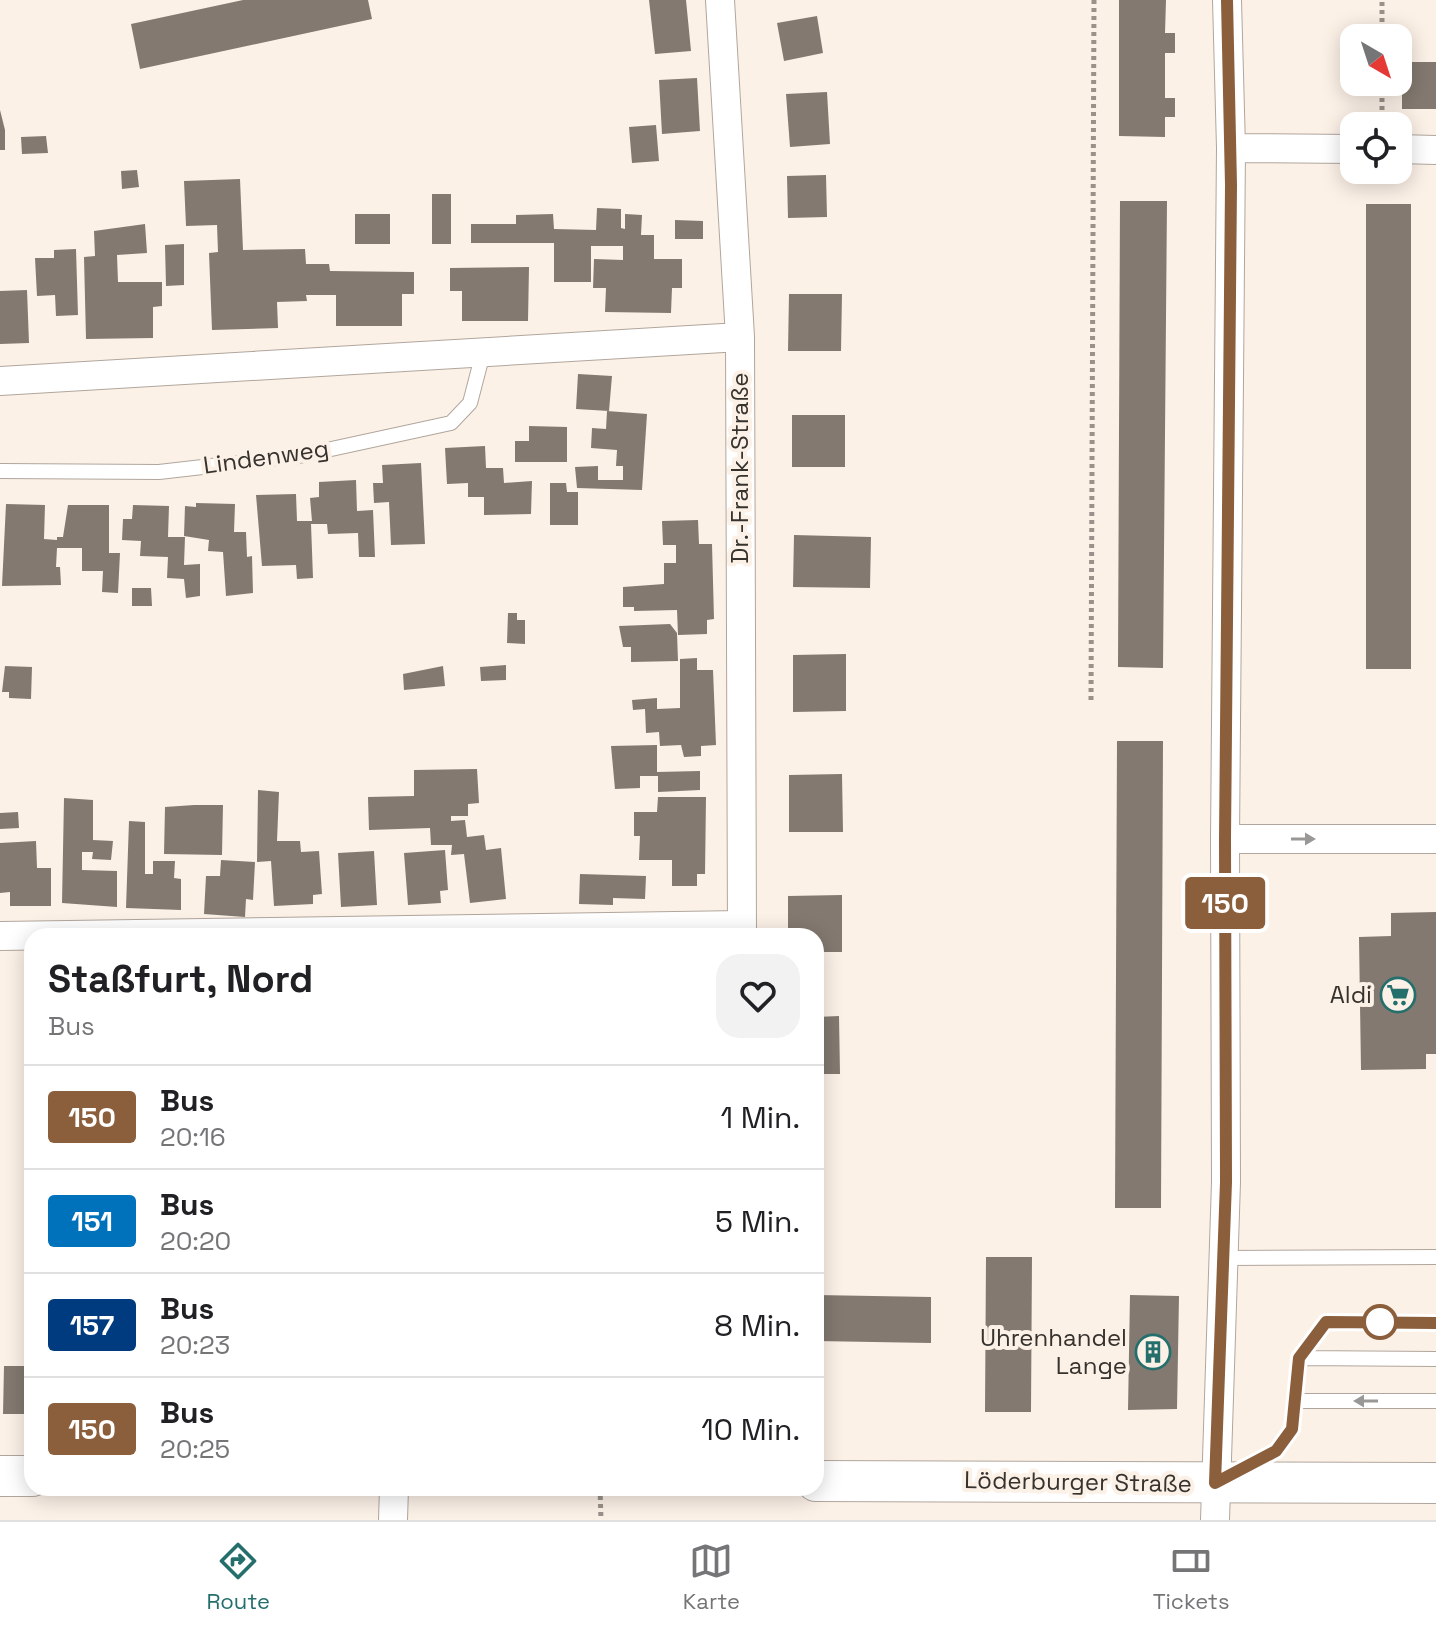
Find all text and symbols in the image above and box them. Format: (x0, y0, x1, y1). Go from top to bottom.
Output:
north arrow (1340, 24, 1412, 96)
map controls (1340, 24, 1412, 184)
button: locate (1340, 112, 1412, 184)
street label: Dr.-Frank-Straße (724, 372, 755, 564)
street label: Lindenweg (201, 432, 331, 481)
one-way arrow (1291, 833, 1316, 845)
line badge: 150 (1179, 877, 1271, 929)
text: 150 (1201, 885, 1249, 921)
button: heart (716, 954, 800, 1038)
text: Staßfurt, Nord (48, 955, 313, 1003)
supermarket icon: Aldi (1379, 976, 1417, 1014)
place label: Aldi (1330, 979, 1372, 1010)
text: Bus (48, 1009, 95, 1043)
text: Bus (160, 1081, 214, 1120)
text: 1 Min. (720, 1098, 800, 1137)
text: 150 (68, 1099, 116, 1135)
text: 20:16 (160, 1120, 226, 1154)
text: Bus (160, 1185, 214, 1224)
text: 5 Min. (715, 1202, 800, 1241)
text: 151 (71, 1203, 113, 1239)
text: 20:20 (160, 1224, 231, 1258)
text: Bus (160, 1289, 214, 1328)
unlabelled marker (1363, 1305, 1397, 1339)
text: 8 Min. (714, 1306, 800, 1345)
text: 157 (70, 1307, 114, 1343)
place label: Uhrenhandel Lange (980, 1322, 1127, 1381)
text: 20:23 (160, 1328, 230, 1362)
building icon: Uhrenhandel Lange (1134, 1333, 1172, 1371)
text: Bus (160, 1393, 214, 1432)
one-way arrow (1353, 1395, 1378, 1407)
text: 10 Min. (701, 1410, 800, 1449)
text: 150 (68, 1411, 116, 1447)
text: 20:25 (160, 1432, 230, 1466)
street label: Löderburger Straße (964, 1464, 1192, 1499)
tab: Route (206, 1539, 270, 1615)
tab: Karte (683, 1539, 740, 1615)
tab: Tickets (1153, 1539, 1230, 1615)

